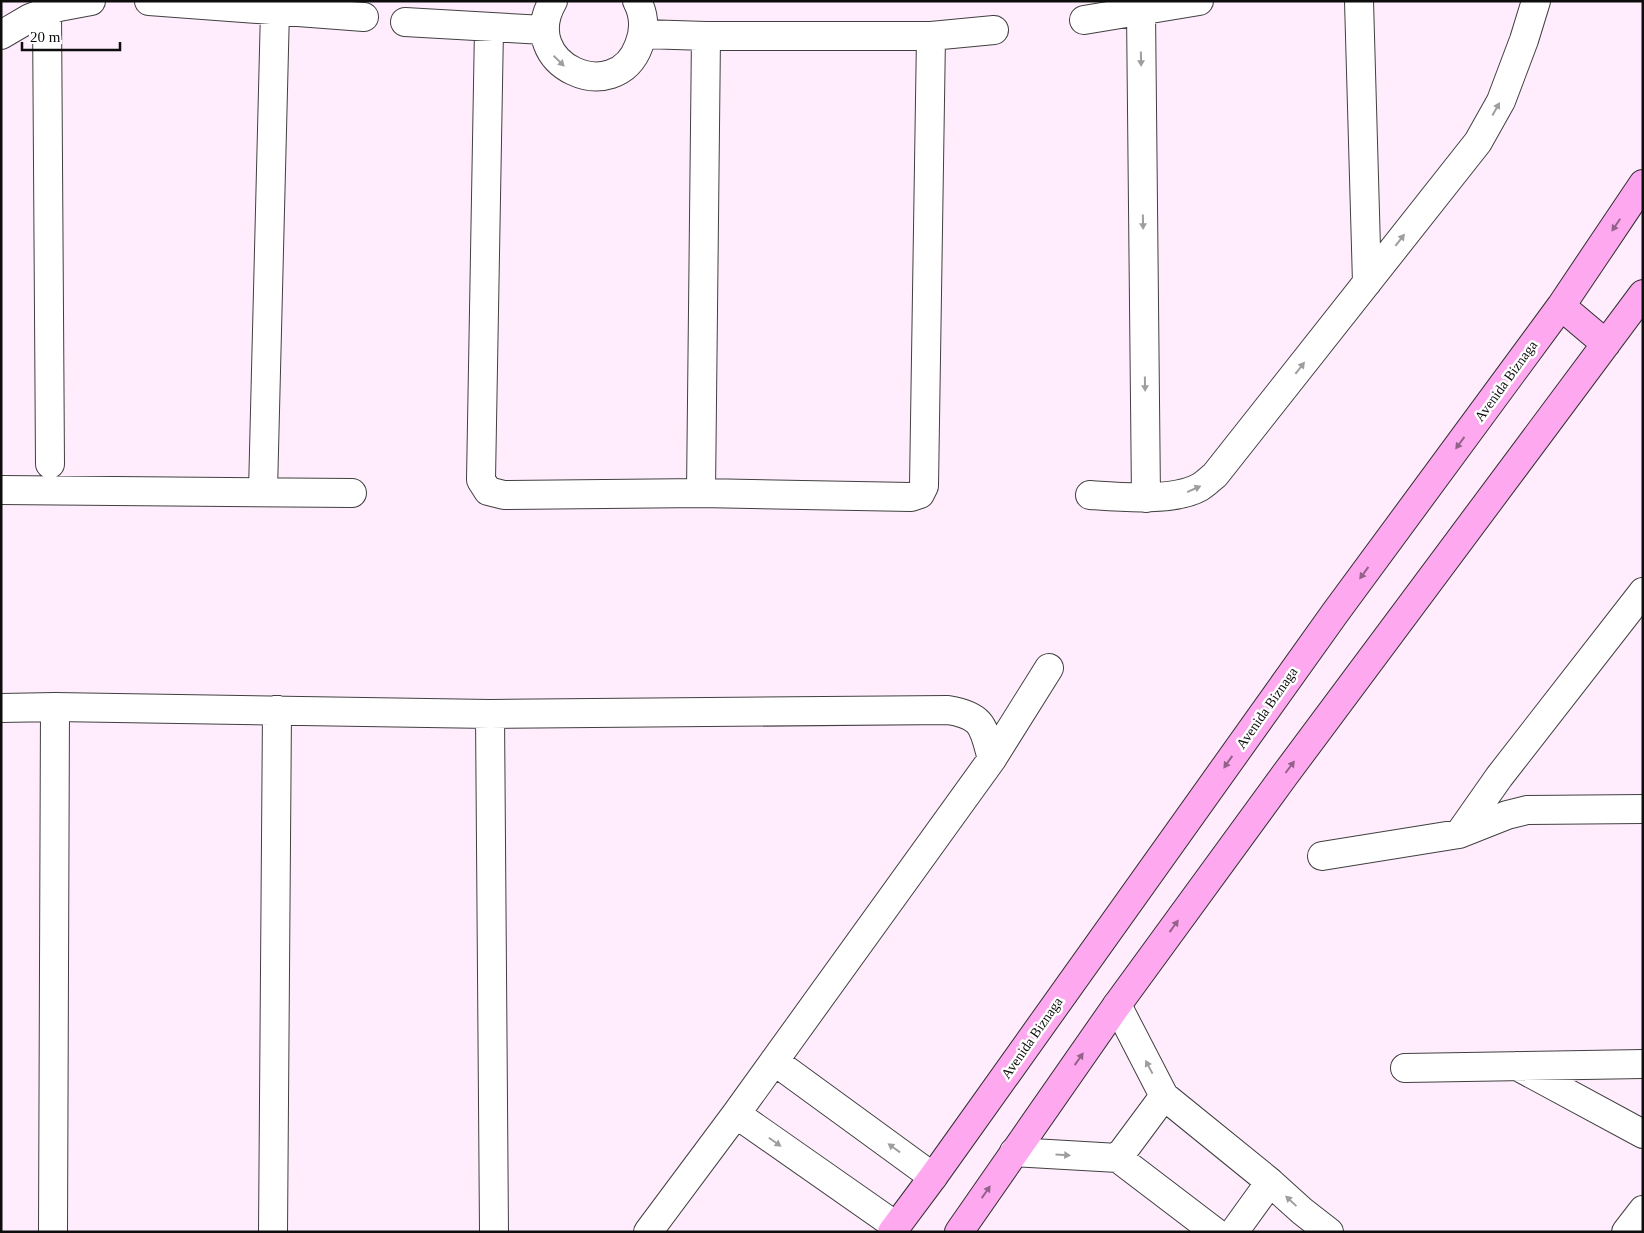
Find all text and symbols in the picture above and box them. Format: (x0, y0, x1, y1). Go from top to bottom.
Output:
scale bar (22, 20, 120, 52)
text: 20 m (30, 29, 61, 45)
one-way arrow (1137, 52, 1145, 68)
one-way arrow (553, 55, 565, 67)
one-way arrow (1492, 102, 1500, 117)
one-way arrow (1139, 214, 1147, 230)
one-way arrow (1611, 218, 1620, 232)
one-way arrow (1395, 234, 1406, 247)
street label: Avenida Biznaga (1472, 337, 1541, 424)
one-way arrow (1294, 362, 1305, 375)
one-way arrow (1141, 377, 1149, 393)
one-way arrow (1455, 436, 1465, 450)
one-way arrow (1187, 485, 1201, 493)
one-way arrow (1359, 566, 1369, 580)
street label: Avenida Biznaga (1233, 664, 1301, 752)
one-way arrow (1223, 756, 1233, 769)
one-way arrow (1285, 761, 1296, 774)
one-way arrow (1169, 919, 1179, 933)
street label: Avenida Biznaga (998, 994, 1066, 1082)
one-way arrow (1074, 1052, 1084, 1065)
one-way arrow (1145, 1059, 1153, 1074)
one-way arrow (769, 1137, 782, 1147)
one-way arrow (888, 1143, 901, 1154)
one-way arrow (1055, 1151, 1071, 1159)
one-way arrow (981, 1185, 991, 1199)
one-way arrow (1285, 1195, 1297, 1207)

